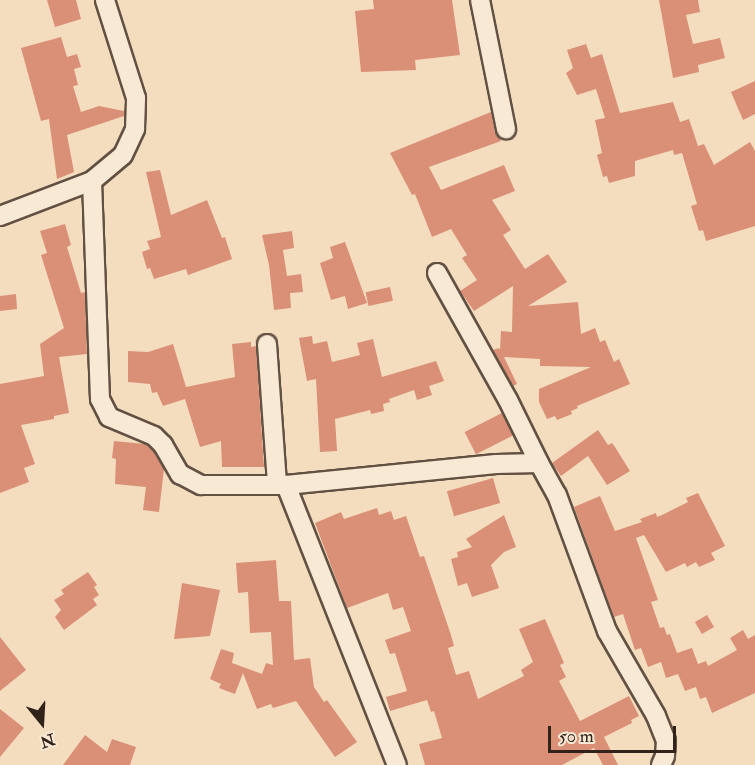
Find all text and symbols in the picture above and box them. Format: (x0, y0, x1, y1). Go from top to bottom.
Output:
north arrow (12, 693, 72, 753)
scale bar (551, 714, 678, 752)
text: 50 m (559, 725, 594, 748)
text: N (38, 728, 57, 752)

